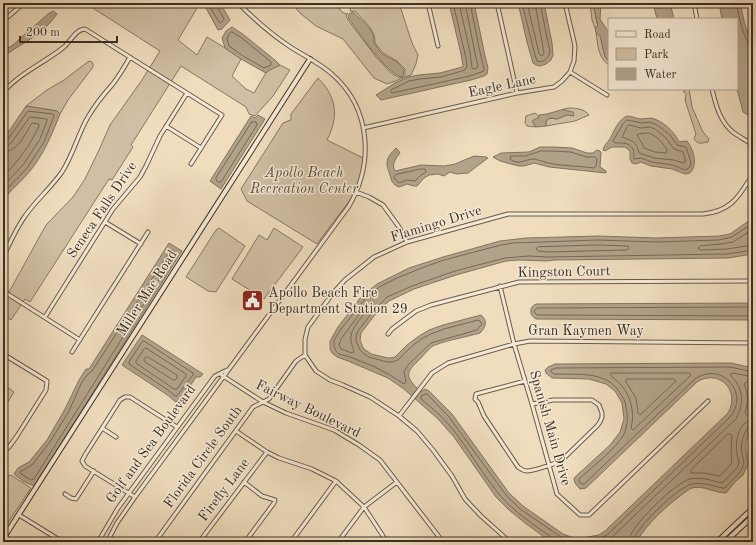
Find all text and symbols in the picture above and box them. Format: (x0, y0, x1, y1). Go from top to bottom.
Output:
scale bar (20, 18, 117, 44)
legend (608, 18, 738, 90)
text: 200 m (26, 27, 60, 39)
text: Road (644, 29, 671, 41)
text: Park (644, 49, 669, 61)
text: Water (644, 69, 677, 81)
street label: Eagle Lane (467, 72, 537, 100)
street label: Seneca Falls Drive (65, 159, 139, 261)
park label: Apollo Beach Recreation Center (249, 166, 359, 196)
street label: Flamingo Drive (389, 203, 483, 245)
street label: Miller Mac Road (114, 248, 180, 338)
street label: Kingston Court (517, 264, 611, 280)
place label: Apollo Beach Fire Department Station 29 (268, 286, 408, 316)
public building icon: Apollo Beach Fire Department Station 29 (239, 288, 265, 314)
street label: Gran Kaymen Way (528, 324, 645, 338)
street label: Spanish Main Drive (527, 369, 573, 487)
street label: Fairway Boulevard (253, 378, 363, 440)
street label: Golf and Sea Boulevard (104, 382, 198, 506)
street label: Florida Circle South (161, 403, 245, 511)
street label: Firefly Lane (196, 456, 252, 524)

